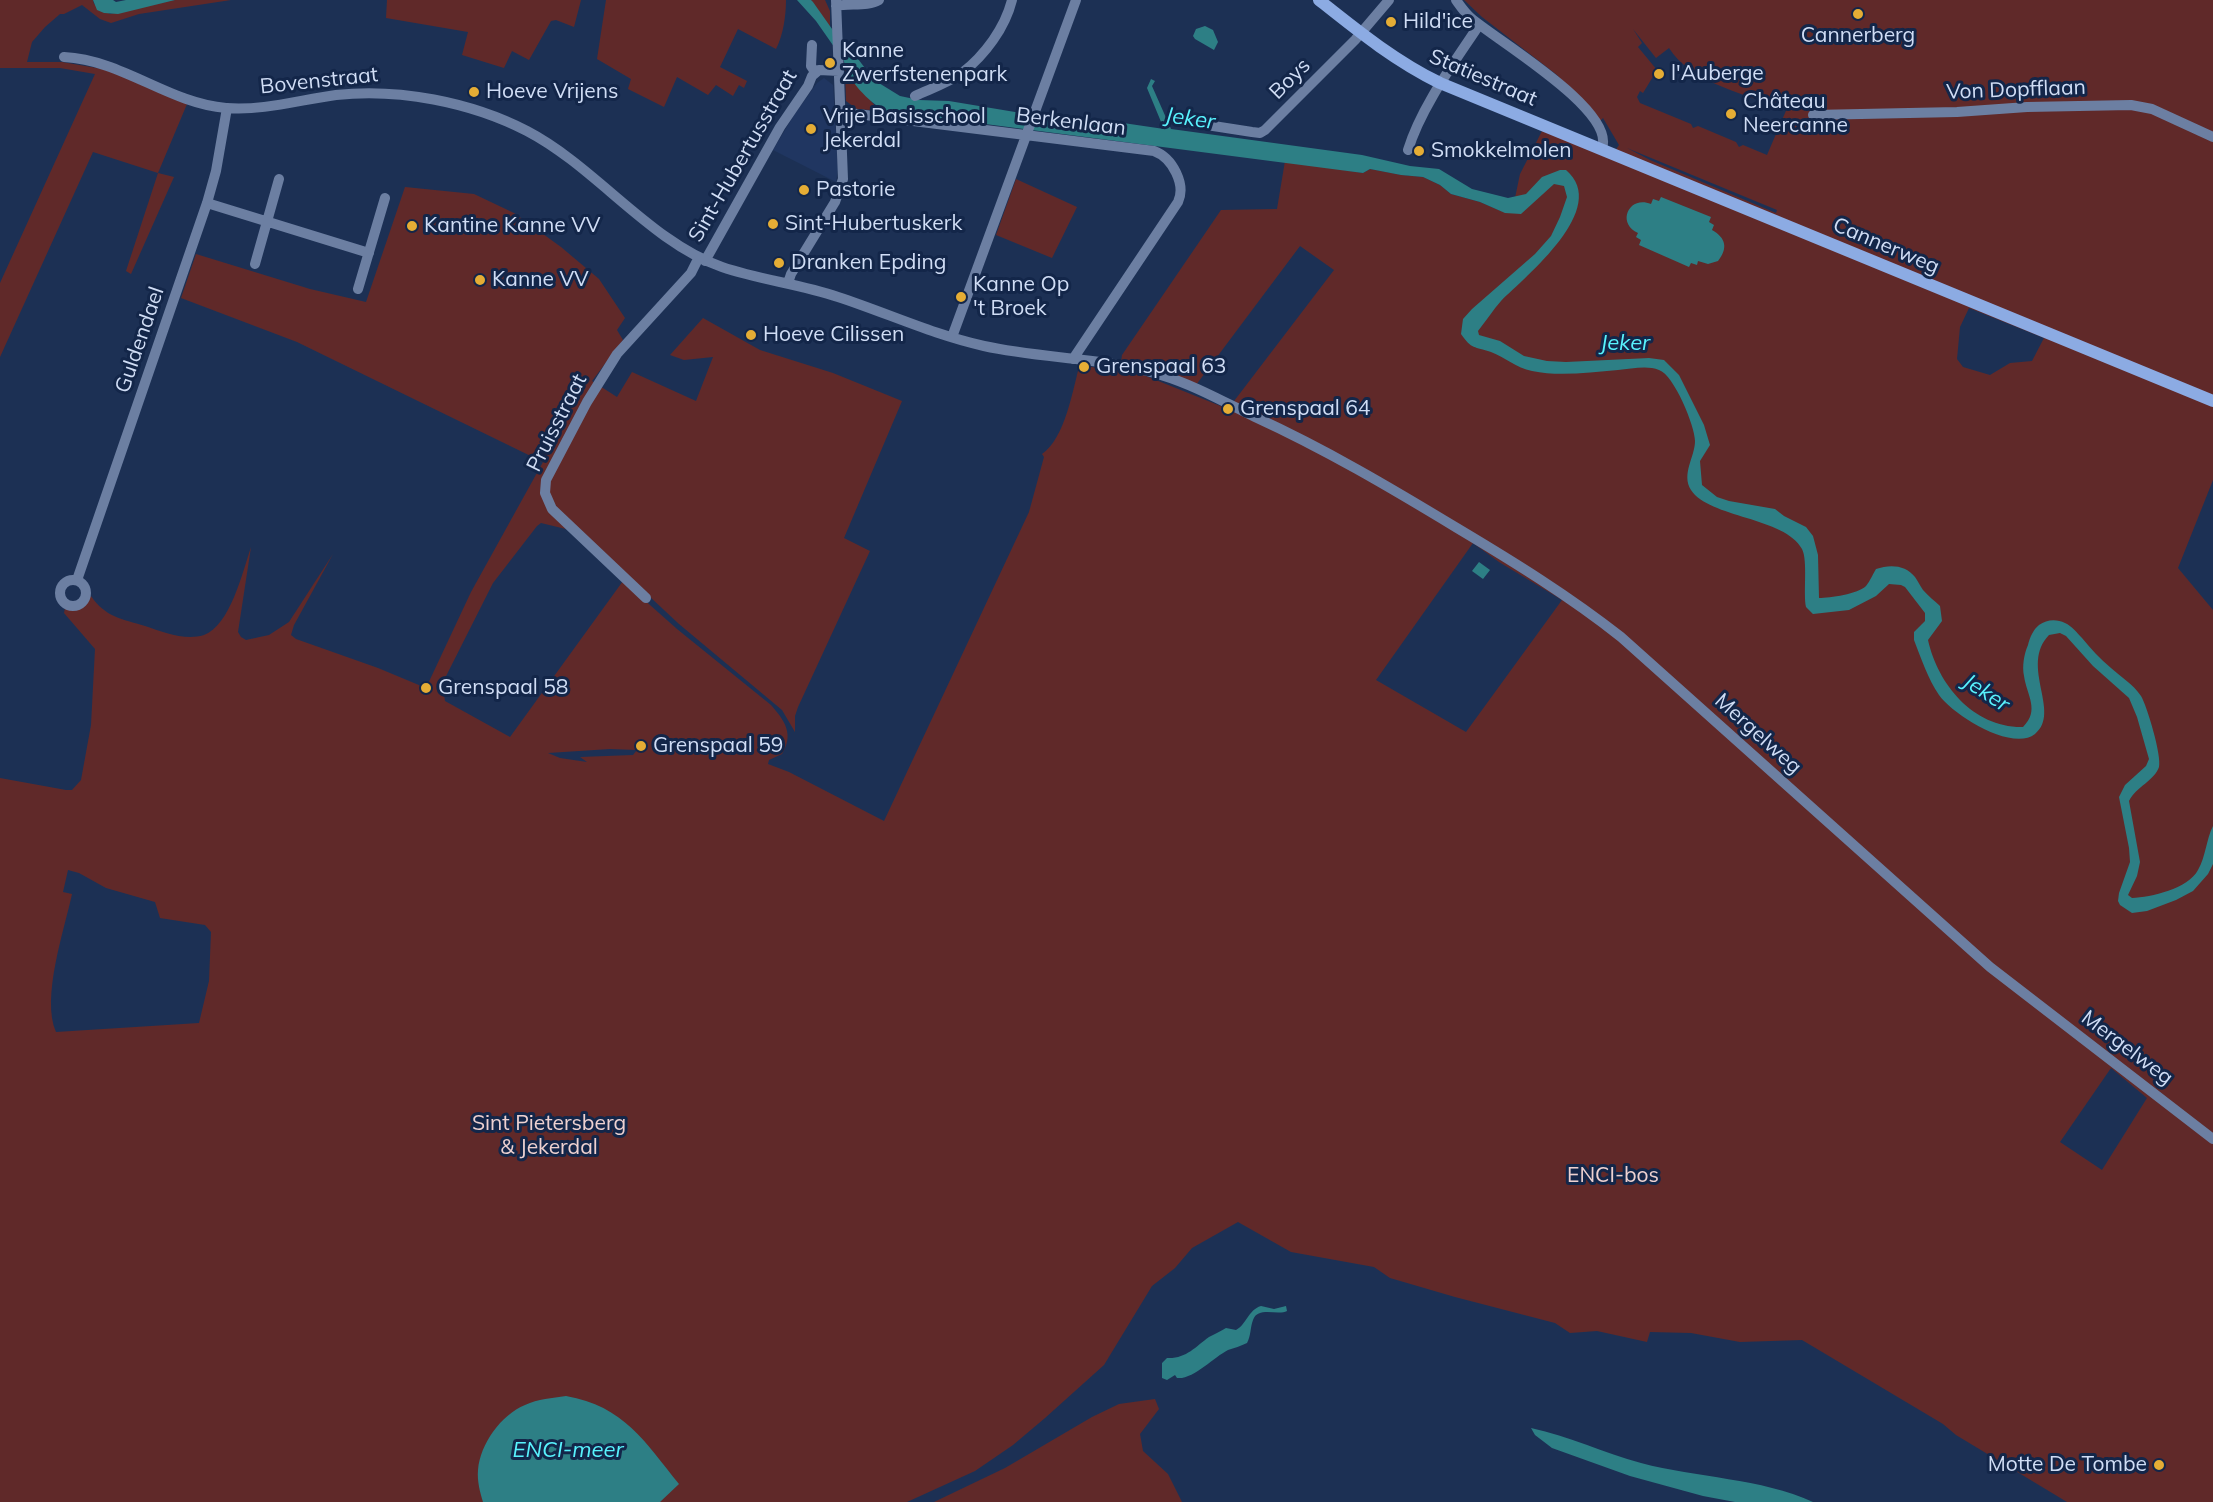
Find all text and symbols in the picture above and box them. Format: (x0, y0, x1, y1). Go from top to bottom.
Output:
marker: Cannerberg (1851, 7, 1865, 21)
place label: Hild'ice (1403, 9, 1473, 35)
marker: Hild'ice (1384, 15, 1398, 29)
place label: Cannerberg (1801, 23, 1915, 49)
place label: Kanne Zwerfstenenpark (842, 38, 1007, 88)
street label: Statiestraat (1425, 44, 1541, 112)
street label: Boys (1264, 53, 1316, 105)
marker: Kanne Zwerfstenenpark (823, 56, 837, 70)
place label: l'Auberge (1671, 61, 1764, 87)
street label: Bovenstraat (259, 62, 379, 100)
street label: Sint-Hubertusstraat (683, 65, 803, 247)
marker: l'Auberge (1652, 67, 1666, 81)
street label: Von Dopfflaan (1946, 75, 2086, 105)
place label: Hoeve Vrijens (486, 79, 619, 105)
marker: Hoeve Vrijens (467, 85, 481, 99)
place label: Château Neercanne (1743, 89, 1848, 139)
water label: Jeker (1163, 102, 1217, 136)
street label: Berkenlaan (1015, 103, 1127, 141)
place label: Vrije Basisschool Jekerdal (823, 104, 986, 154)
marker: Château Neercanne (1724, 107, 1738, 121)
marker: Vrije Basisschool Jekerdal (804, 122, 818, 136)
place label: Smokkelmolen (1431, 138, 1571, 164)
marker: Smokkelmolen (1412, 144, 1426, 158)
place label: Pastorie (816, 177, 895, 203)
marker: Pastorie (797, 183, 811, 197)
place label: Sint-Hubertuskerk (785, 211, 962, 237)
street label: Cannerweg (1829, 212, 1943, 280)
place label: Kantine Kanne VV (424, 213, 601, 239)
marker: Sint-Hubertuskerk (766, 217, 780, 231)
marker: Kantine Kanne VV (405, 219, 419, 233)
place label: Dranken Epding (791, 250, 946, 276)
marker: Dranken Epding (772, 256, 786, 270)
place label: Kanne VV (492, 267, 589, 293)
place label: Kanne Op 't Broek (973, 272, 1069, 322)
marker: Kanne VV (473, 273, 487, 287)
street label: Guldendael (110, 284, 170, 396)
marker: Kanne Op 't Broek (954, 290, 968, 304)
place label: Hoeve Cilissen (763, 322, 904, 348)
marker: Hoeve Cilissen (744, 328, 758, 342)
water label: Jeker (1600, 330, 1650, 356)
place label: Grenspaal 63 (1096, 354, 1226, 380)
marker: Grenspaal 63 (1077, 360, 1091, 374)
street label: Pruisstraat (522, 370, 592, 476)
place label: Grenspaal 64 (1240, 396, 1370, 422)
marker: Grenspaal 64 (1221, 402, 1235, 416)
water label: Jeker (1958, 668, 2014, 718)
place label: Grenspaal 58 (438, 675, 568, 701)
marker: Grenspaal 58 (419, 681, 433, 695)
street label: Mergelweg (1709, 688, 1807, 780)
place label: Grenspaal 59 (653, 733, 783, 759)
marker: Grenspaal 59 (634, 739, 648, 753)
street label: Mergelweg (2076, 1005, 2178, 1091)
park label: Sint Pietersberg & Jekerdal (472, 1111, 626, 1161)
park label: ENCI-bos (1567, 1163, 1659, 1189)
water label: ENCI-meer (513, 1437, 623, 1463)
place label: Motte De Tombe (1988, 1452, 2147, 1478)
marker: Motte De Tombe (2152, 1458, 2166, 1472)

